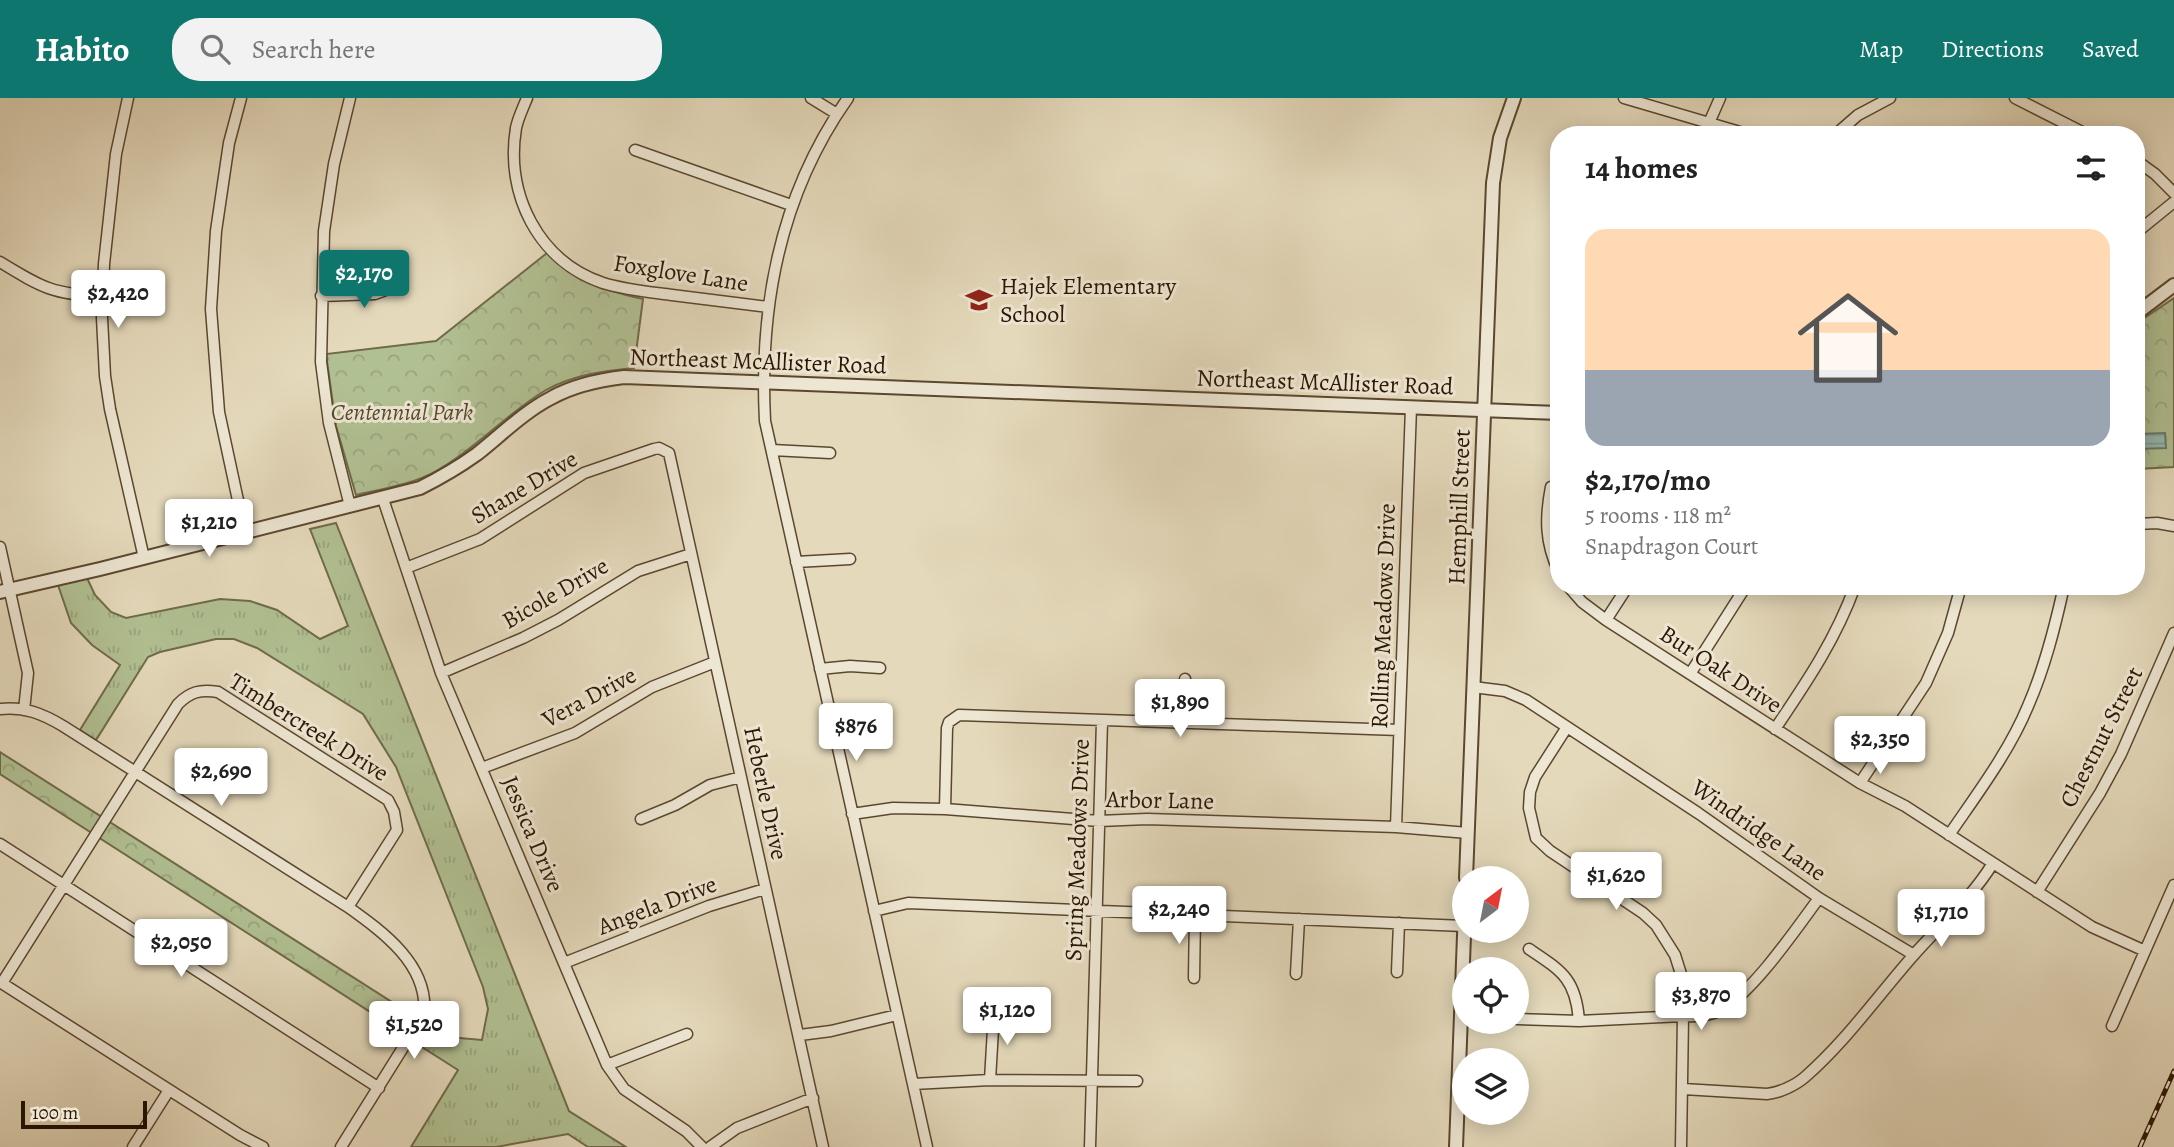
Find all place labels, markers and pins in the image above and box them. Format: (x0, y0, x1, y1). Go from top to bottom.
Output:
pin: $2,170 (307, 250, 421, 310)
place label: Hajek Elementary School (1000, 270, 1177, 330)
pin: $2,420 (61, 271, 175, 330)
school or university icon: Hajek Elementary School (964, 285, 994, 315)
pin: $1,210 (152, 500, 266, 559)
pin: $1,890 (1123, 680, 1237, 739)
pin: $876 (815, 704, 897, 763)
pin: $2,350 (1823, 716, 1937, 776)
pin: $2,690 (164, 748, 278, 808)
pin: $1,620 (1559, 852, 1673, 912)
pin: $2,240 (1122, 886, 1236, 946)
pin: $1,710 (1884, 890, 1998, 949)
pin: $2,050 (124, 920, 238, 979)
pin: $3,870 (1644, 972, 1758, 1032)
pin: $1,120 (950, 988, 1064, 1047)
pin: $1,520 (357, 1002, 471, 1061)

